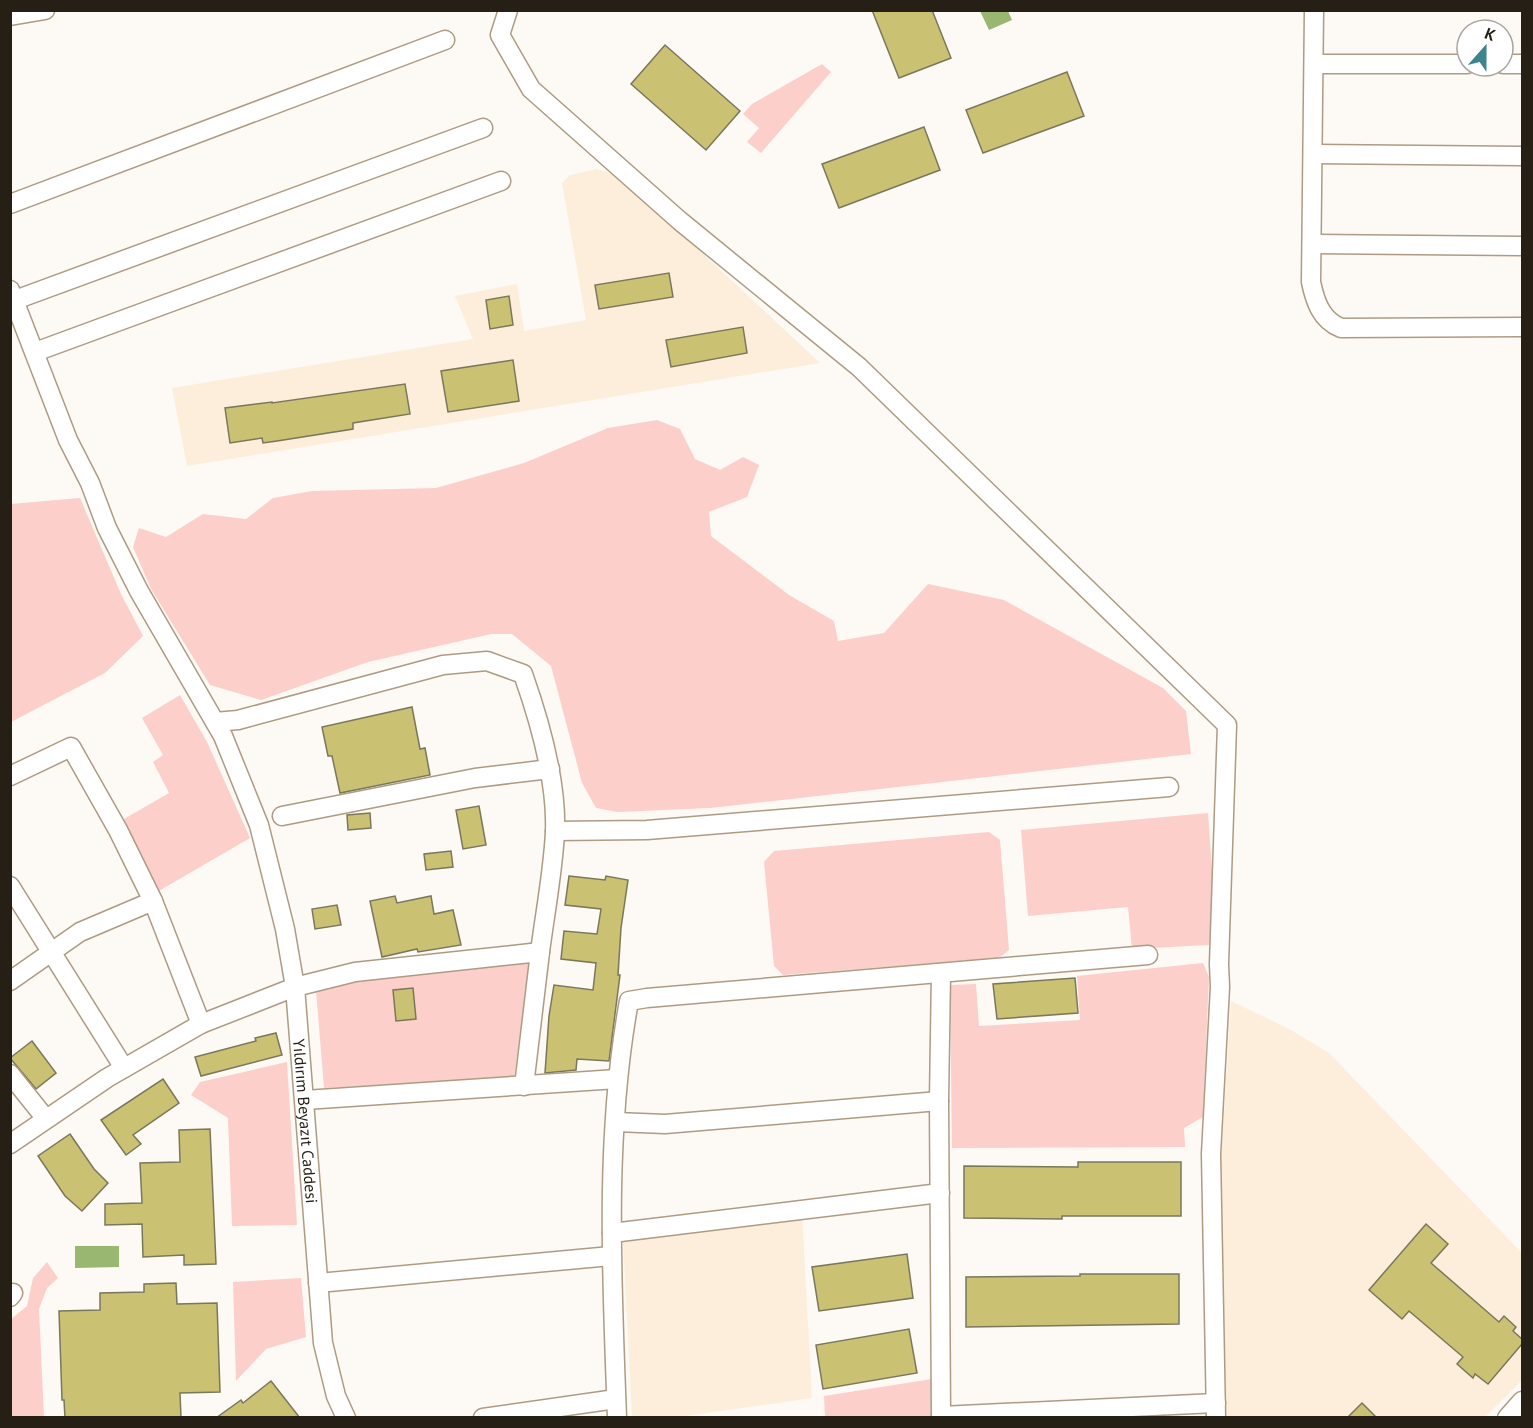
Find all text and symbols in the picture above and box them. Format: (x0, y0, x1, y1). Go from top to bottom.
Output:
north arrow (1455, 18, 1515, 78)
text: K (1482, 23, 1499, 45)
street label: Yıldırım Beyazıt Caddesi (289, 1038, 322, 1204)

